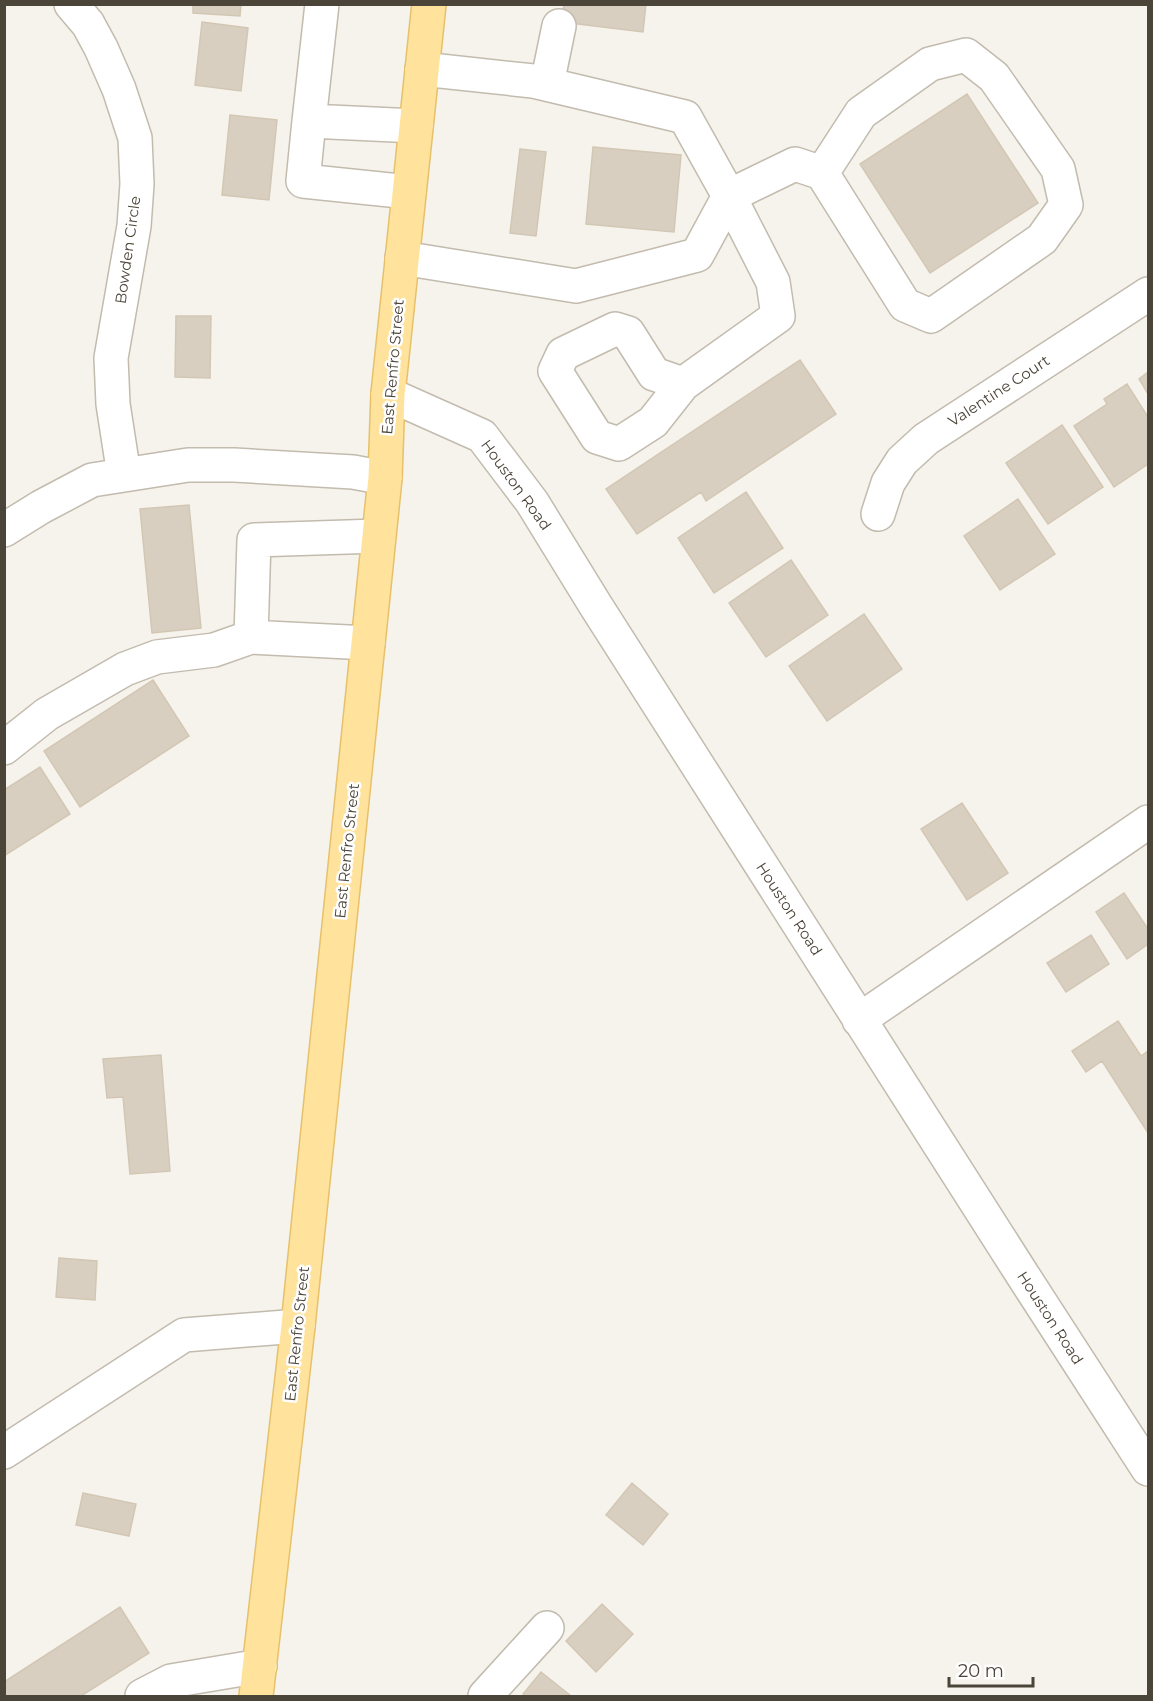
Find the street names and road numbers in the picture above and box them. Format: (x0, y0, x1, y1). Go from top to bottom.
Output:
street label: Bowden Circle (111, 195, 144, 305)
street label: East Renfro Street (377, 299, 408, 435)
street label: Valentine Court (944, 351, 1053, 430)
street label: Houston Road (477, 436, 556, 534)
street label: East Renfro Street (330, 782, 363, 919)
street label: Houston Road (752, 858, 827, 959)
street label: East Renfro Street (280, 1265, 313, 1402)
street label: Houston Road (1013, 1267, 1088, 1368)

